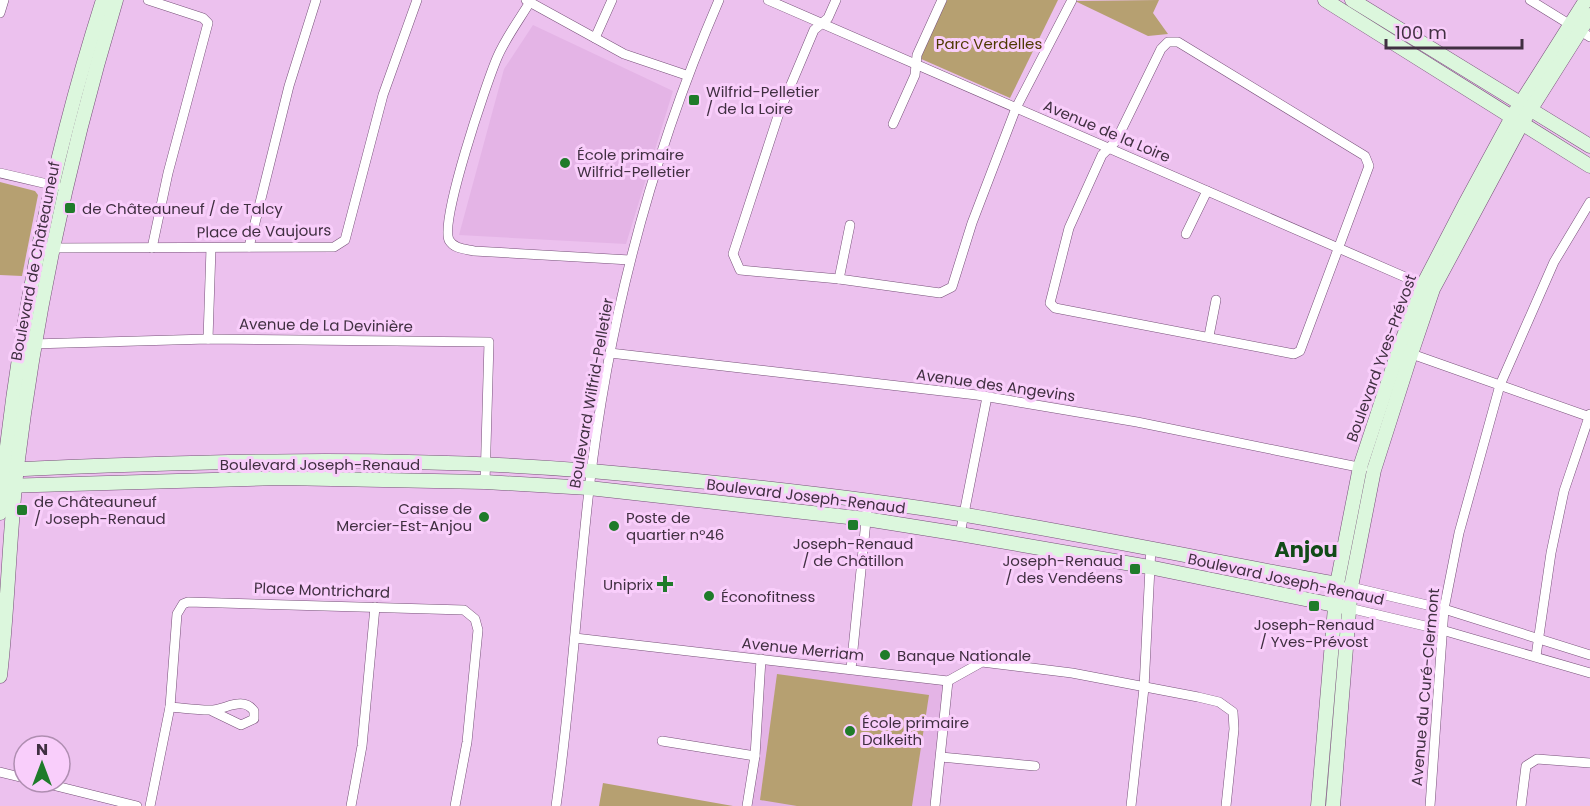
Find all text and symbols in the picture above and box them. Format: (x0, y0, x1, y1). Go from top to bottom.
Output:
scale bar (1386, 12, 1522, 50)
text: 100 m (1395, 20, 1447, 45)
park label: Parc Verdelles (936, 33, 1042, 54)
place label: Wilfrid-Pelletier / de la Loire (706, 81, 820, 119)
marker: Wilfrid-Pelletier / de la Loire (687, 93, 701, 107)
street label: Avenue de la Loire (1040, 95, 1174, 167)
place label: École primaire Wilfrid-Pelletier (577, 144, 691, 182)
marker: École primaire Wilfrid-Pelletier (558, 156, 572, 170)
street label: Boulevard de Châteauneuf (5, 160, 65, 362)
place label: de Châteauneuf / de Talcy (82, 198, 283, 219)
marker: de Châteauneuf / de Talcy (63, 201, 77, 215)
street label: Place de Vaujours (197, 219, 332, 243)
street label: Boulevard Yves-Prévost (1341, 271, 1421, 445)
street label: Boulevard Wilfrid-Pelletier (564, 296, 618, 490)
street label: Avenue de La Devinière (239, 313, 413, 337)
street label: Avenue des Angevins (915, 363, 1077, 407)
street label: Boulevard Joseph-Renaud (220, 454, 420, 475)
street label: Boulevard Joseph-Renaud (705, 473, 907, 519)
place label: de Châteauneuf / Joseph-Renaud (34, 491, 166, 529)
place label: Caisse de Mercier-Est-Anjou (336, 498, 472, 536)
marker: de Châteauneuf / Joseph-Renaud (15, 503, 29, 517)
place label: Poste de quartier n°46 (626, 507, 724, 545)
marker: Caisse de Mercier-Est-Anjou (477, 510, 491, 524)
marker: Joseph-Renaud / de Châtillon (846, 518, 860, 532)
marker: Poste de quartier n°46 (607, 519, 621, 533)
place label: Joseph-Renaud / de Châtillon (793, 533, 913, 571)
district label: Anjou (1274, 535, 1338, 564)
street label: Boulevard Joseph-Renaud (1186, 548, 1386, 610)
place label: Joseph-Renaud / des Vendéens (1002, 550, 1123, 588)
marker: Joseph-Renaud / des Vendéens (1128, 562, 1142, 576)
place label: Uniprix (603, 574, 653, 595)
street label: Place Montrichard (253, 577, 391, 603)
marker: Uniprix (658, 577, 672, 591)
place label: Éconofitness (721, 586, 815, 607)
street label: Avenue du Curé-Clermont (1406, 587, 1444, 787)
marker: Éconofitness (702, 589, 716, 603)
marker: Joseph-Renaud / Yves-Prévost (1307, 599, 1321, 613)
place label: Joseph-Renaud / Yves-Prévost (1254, 614, 1374, 652)
street label: Avenue Merriam (741, 632, 865, 666)
place label: Banque Nationale (897, 645, 1031, 666)
marker: Banque Nationale (878, 648, 892, 662)
place label: École primaire Dalkeith (862, 712, 969, 750)
marker: École primaire Dalkeith (843, 724, 857, 738)
north arrow (12, 734, 72, 794)
text: N (36, 738, 48, 761)

